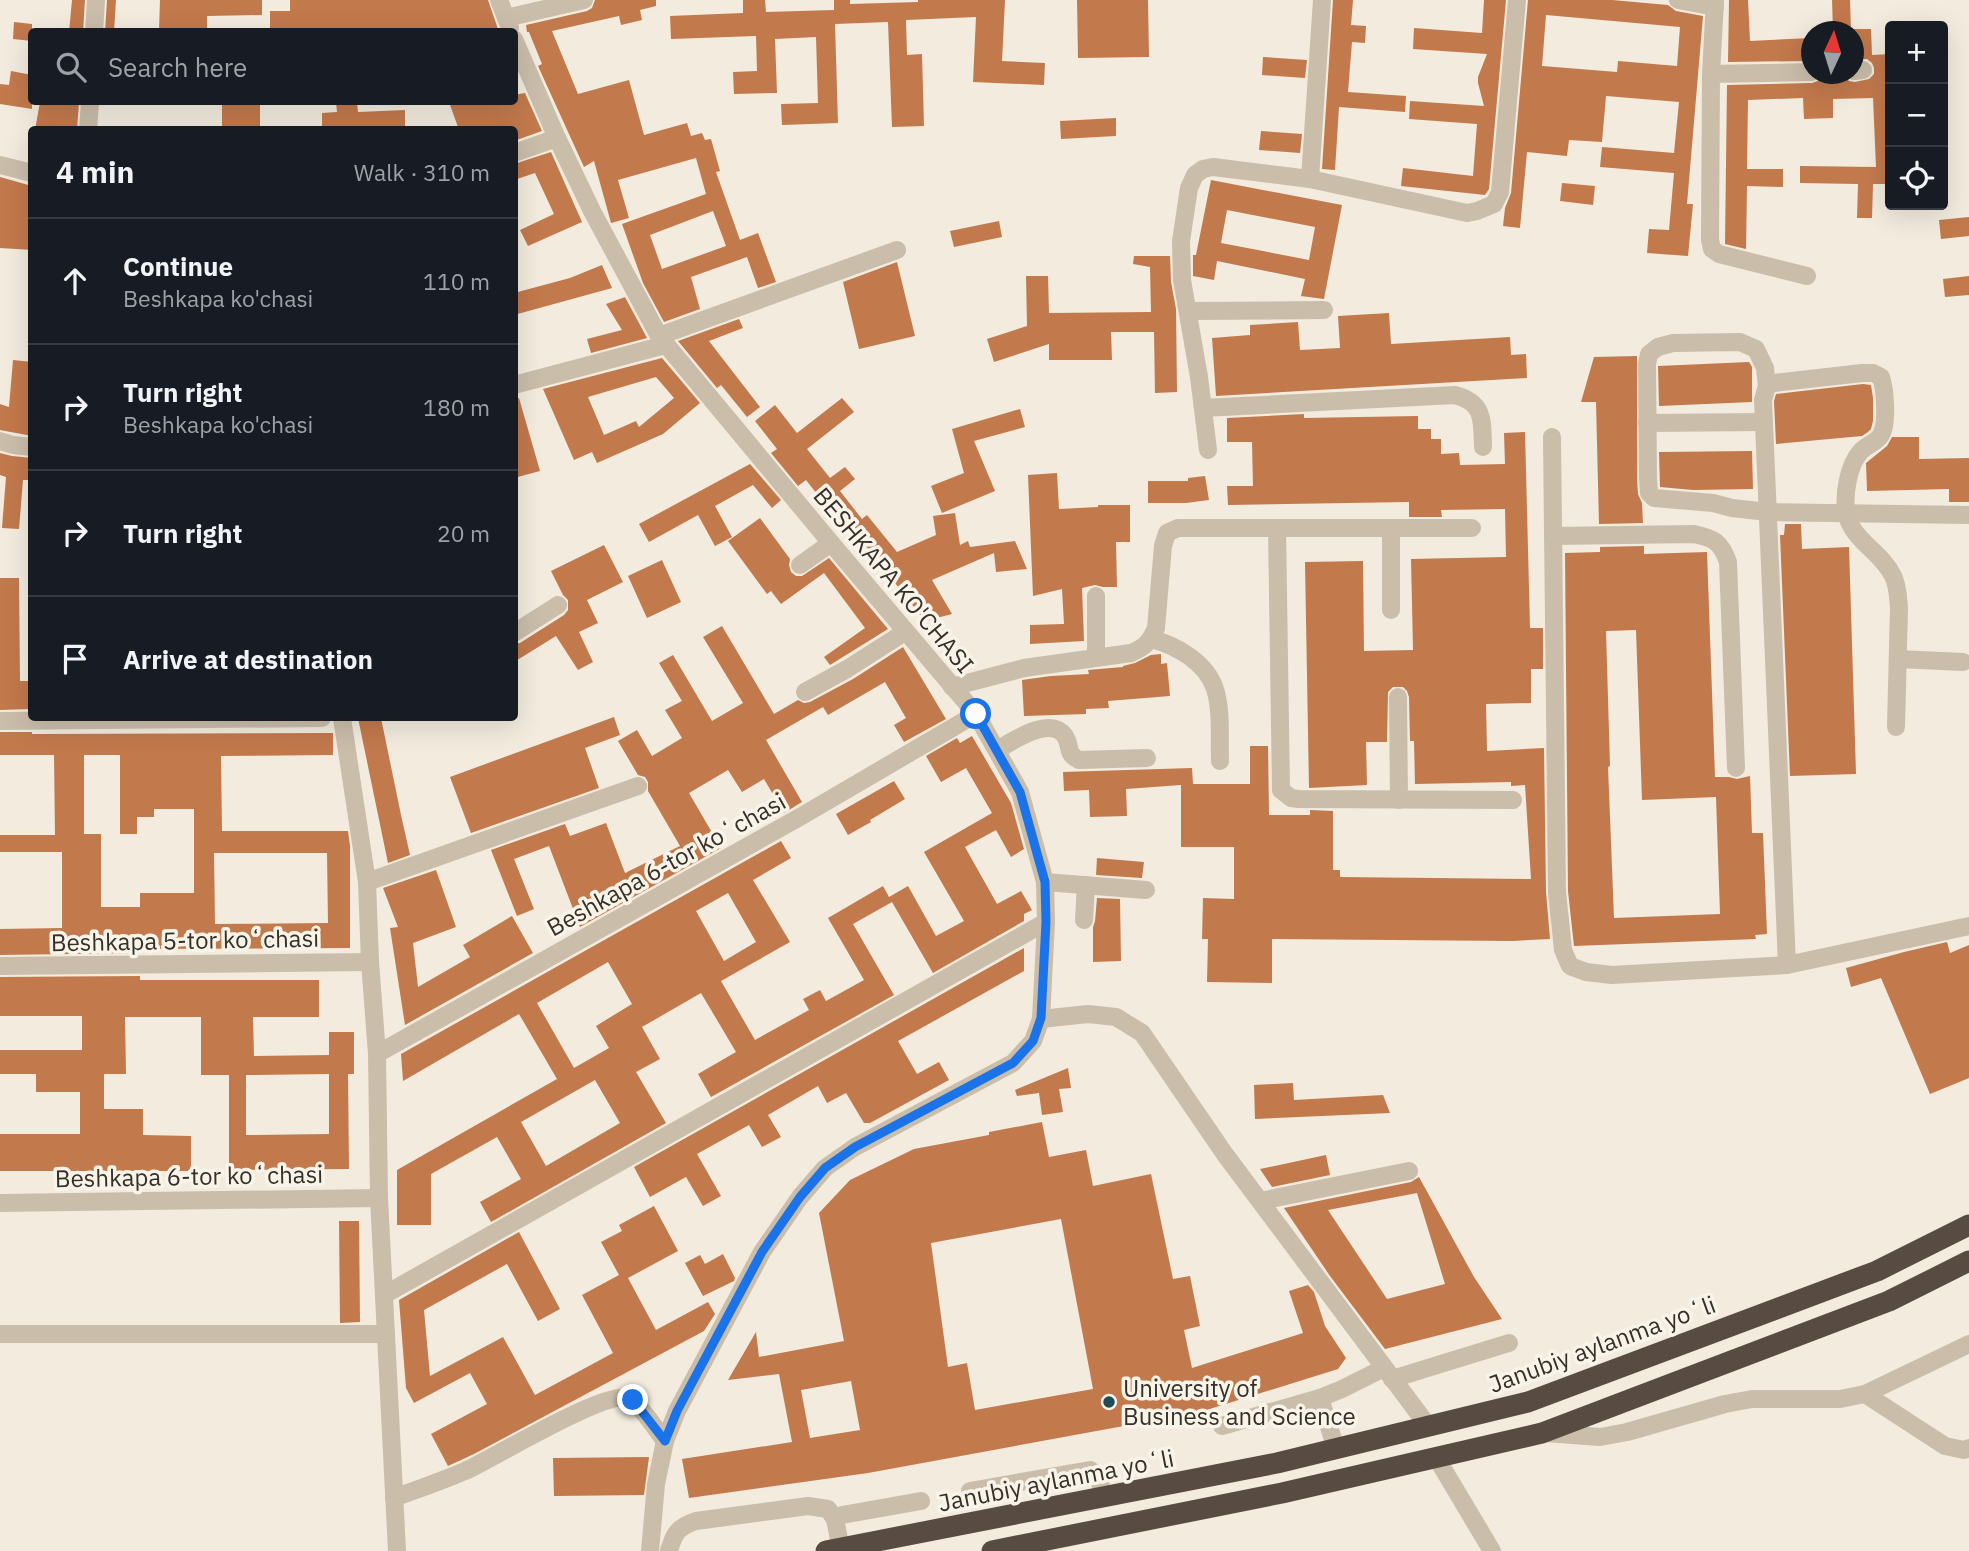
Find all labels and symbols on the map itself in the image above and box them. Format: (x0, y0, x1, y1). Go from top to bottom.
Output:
north arrow (1801, 21, 1864, 84)
street label: BESHKAPA KO'CHASI (807, 480, 981, 680)
route start (960, 698, 991, 729)
street label: Beshkapa 6-tor koʻchasi (541, 785, 791, 943)
street label: Beshkapa 5-tor koʻchasi (51, 922, 319, 958)
street label: Beshkapa 6-tor koʻchasi (55, 1158, 323, 1194)
street label: Janubiy aylanma yoʻli (1484, 1288, 1720, 1400)
place label: University of Business and Science (1123, 1372, 1356, 1432)
route end (617, 1384, 648, 1415)
marker: University of Business and Science (1101, 1394, 1117, 1410)
street label: Janubiy aylanma yoʻli (936, 1441, 1176, 1519)

